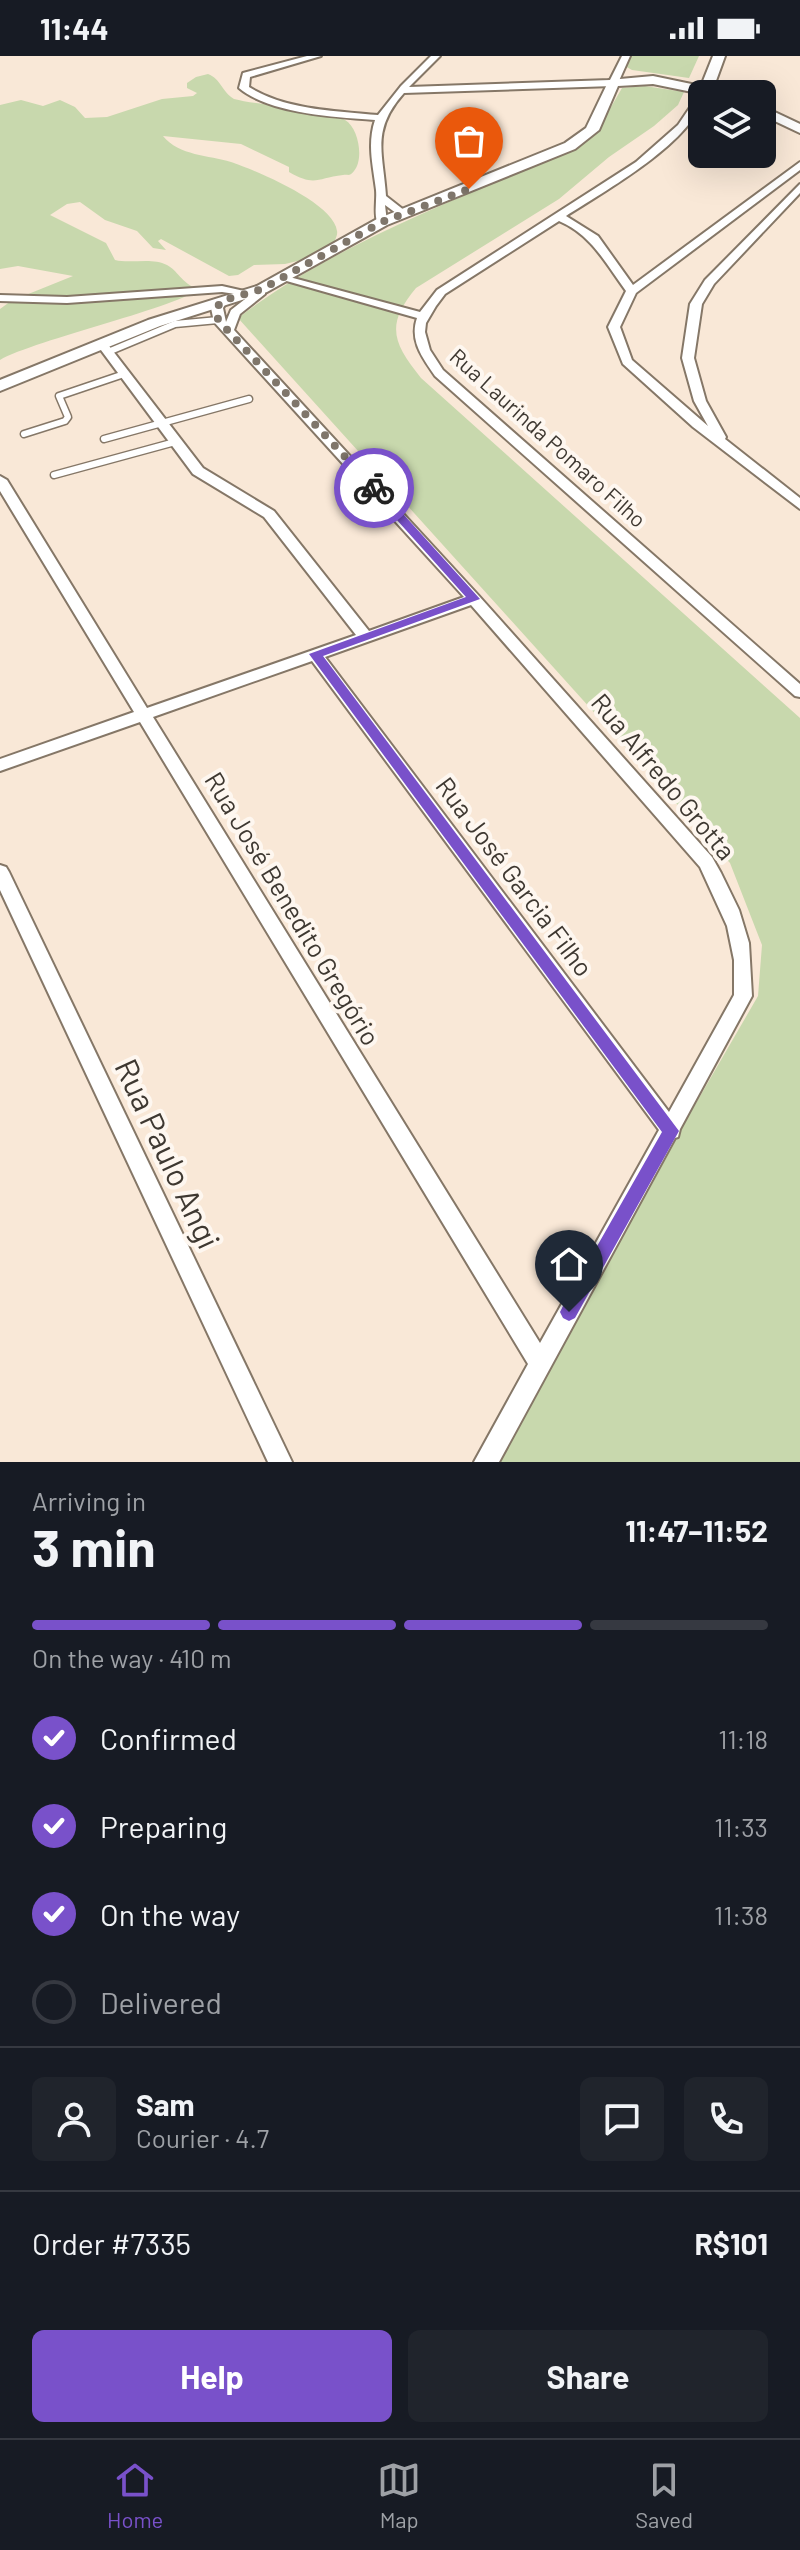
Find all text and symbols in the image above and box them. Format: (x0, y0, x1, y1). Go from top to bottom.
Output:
text: 11:44 (40, 10, 109, 46)
map controls (688, 80, 776, 168)
button: layers (688, 80, 776, 168)
pin (435, 107, 503, 189)
icon: bag (447, 119, 491, 163)
street label: Rua Laurinda Pomaro Filho (445, 342, 652, 532)
courier (334, 448, 414, 528)
icon: bike (352, 466, 396, 510)
street label: Rua Alfredo Grotta (586, 687, 743, 866)
street label: Rua José Benedito Gregório (199, 766, 387, 1051)
street label: Rua José Garcia Filho (430, 770, 600, 982)
street label: Rua Paulo Angi (108, 1052, 229, 1254)
pin (535, 1230, 603, 1312)
icon: home (547, 1242, 591, 1286)
text: Arriving in (32, 1485, 146, 1516)
text: 11:47–11:52 (625, 1512, 768, 1548)
text: 3 min (32, 1515, 156, 1577)
text: On the way · 410 m (32, 1642, 232, 1673)
icon: check (32, 1716, 76, 1760)
text: Confirmed (100, 1720, 237, 1756)
text: 11:18 (718, 1723, 768, 1754)
icon: check (32, 1804, 76, 1848)
text: Preparing (100, 1808, 227, 1844)
text: 11:33 (714, 1811, 768, 1842)
icon: check (32, 1892, 76, 1936)
text: On the way (100, 1896, 240, 1932)
text: 11:38 (714, 1899, 768, 1930)
text: Delivered (100, 1984, 222, 2020)
button: person (32, 2077, 116, 2161)
button: chat (580, 2077, 664, 2161)
button: phone (684, 2077, 768, 2161)
text: Sam (136, 2086, 195, 2122)
text: Courier · 4.7 (136, 2122, 269, 2153)
text: Order #7335 (32, 2225, 191, 2261)
text: R$101 (694, 2225, 768, 2261)
button: Help (32, 2330, 392, 2422)
button: Share (408, 2330, 768, 2422)
tab: Home (107, 2458, 163, 2532)
tab: Map (377, 2458, 421, 2532)
tab: Saved (635, 2458, 693, 2532)

